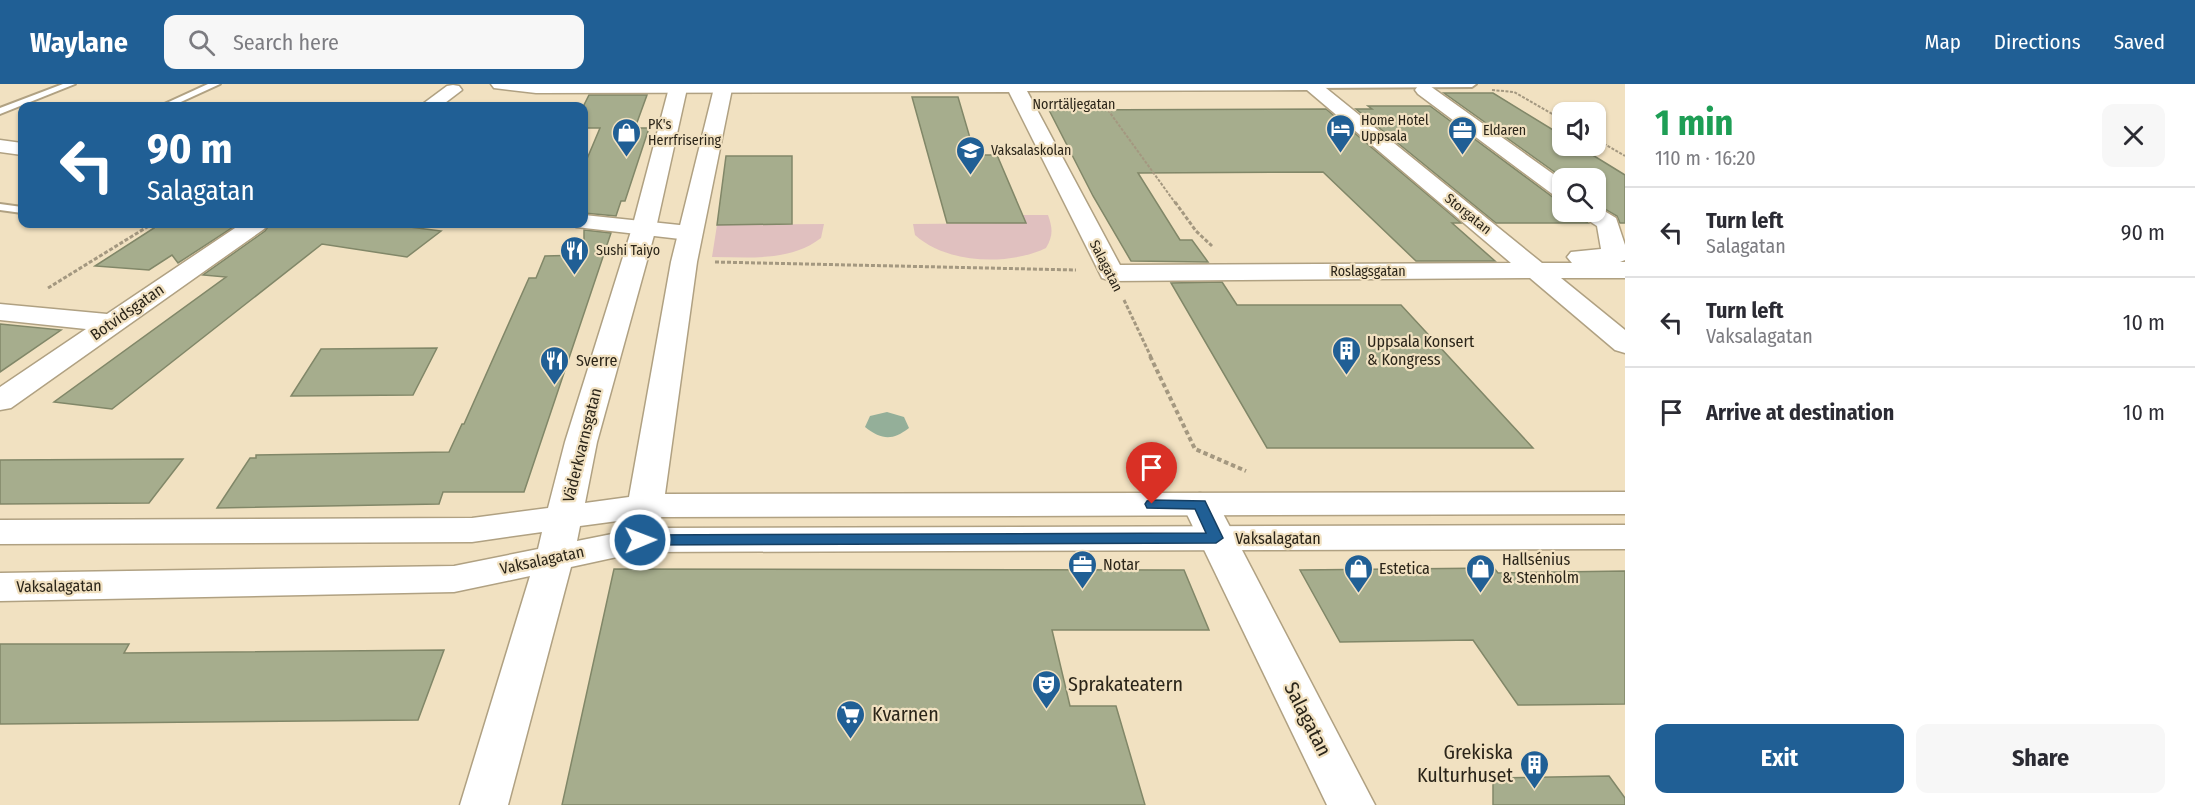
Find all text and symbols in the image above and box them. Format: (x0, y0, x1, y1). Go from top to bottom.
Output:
search box (164, 15, 584, 69)
text: Waylane (30, 26, 128, 59)
icon: search (185, 26, 218, 59)
text: Search here (233, 29, 339, 56)
text: Map (1924, 29, 1961, 55)
text: Directions (1994, 29, 2081, 55)
text: Saved (2114, 29, 2165, 55)
street label: Norrtäljegatan (1033, 96, 1115, 113)
text: 1 min (1655, 101, 1733, 145)
map controls (1552, 102, 1606, 222)
button: sound (1552, 102, 1606, 156)
button: close (2102, 104, 2165, 167)
hotel icon: Home Hotel Uppsala (1324, 112, 1356, 154)
place label: Home Hotel Uppsala (1361, 112, 1429, 145)
office icon: Eldaren (1446, 114, 1478, 156)
shop icon: PK's Herrfrisering (611, 116, 643, 158)
place label: PK's Herrfrisering (648, 116, 722, 149)
place label: Eldaren (1483, 122, 1526, 139)
text: 90 m (147, 124, 232, 174)
icon: left (48, 126, 126, 204)
school or university icon: Vaksalaskolan (954, 134, 986, 176)
place label: Vaksalaskolan (991, 142, 1071, 159)
text: 110 m · 16:20 (1655, 146, 1756, 170)
button: search (1552, 168, 1606, 222)
text: Salagatan (147, 175, 255, 207)
street label: Storgatan (1441, 190, 1495, 238)
text: Turn left (1706, 207, 1784, 234)
icon: left (1655, 216, 1688, 249)
text: 90 m (2121, 219, 2165, 246)
restaurant icon: Sushi Taiyo (559, 234, 591, 276)
text: Salagatan (1706, 234, 1786, 258)
street label: Salagatan (1086, 237, 1126, 295)
place label: Sushi Taiyo (596, 242, 660, 259)
street label: Roslagsgatan (1330, 263, 1406, 280)
street label: Botvidsgatan (87, 280, 167, 344)
text: Turn left (1706, 297, 1784, 324)
icon: left (1655, 306, 1688, 339)
text: 10 m (2123, 309, 2165, 336)
text: Vaksalagatan (1706, 324, 1813, 348)
place label: Uppsala Konsert & Kongress (1367, 332, 1475, 369)
building icon: Uppsala Konsert & Kongress (1330, 334, 1362, 376)
restaurant icon: Sverre (539, 344, 571, 386)
place label: Sverre (576, 351, 617, 370)
street label: Väderkvarnsgatan (559, 386, 605, 504)
icon: arrive (1655, 396, 1688, 429)
text: Arrive at destination (1706, 399, 1894, 426)
text: 10 m (2123, 399, 2165, 426)
pin (1126, 442, 1177, 504)
icon: arrive (1135, 451, 1168, 484)
position arrow (608, 508, 672, 572)
street label: Vaksalagatan (1235, 529, 1321, 548)
street label: Vaksalagatan (498, 542, 586, 578)
office icon: Notar (1066, 548, 1098, 590)
place label: Hallsénius & Stenholm (1502, 550, 1579, 587)
shop icon: Estetica (1342, 552, 1374, 594)
shop icon: Hallsénius & Stenholm (1465, 552, 1497, 594)
place label: Notar (1103, 555, 1140, 574)
place label: Estetica (1379, 559, 1430, 578)
street label: Vaksalagatan (16, 576, 102, 596)
theatre icon: Sprakateatern (1031, 668, 1063, 710)
place label: Sprakateatern (1068, 672, 1183, 696)
street label: Salagatan (1279, 678, 1337, 760)
supermarket icon: Kvarnen (835, 698, 867, 740)
place label: Kvarnen (872, 702, 939, 726)
button: Exit (1655, 724, 1904, 793)
button: Share (1916, 724, 2165, 793)
place label: Grekiska Kulturhuset (1417, 740, 1513, 787)
building icon: Grekiska Kulturhuset (1518, 748, 1550, 790)

